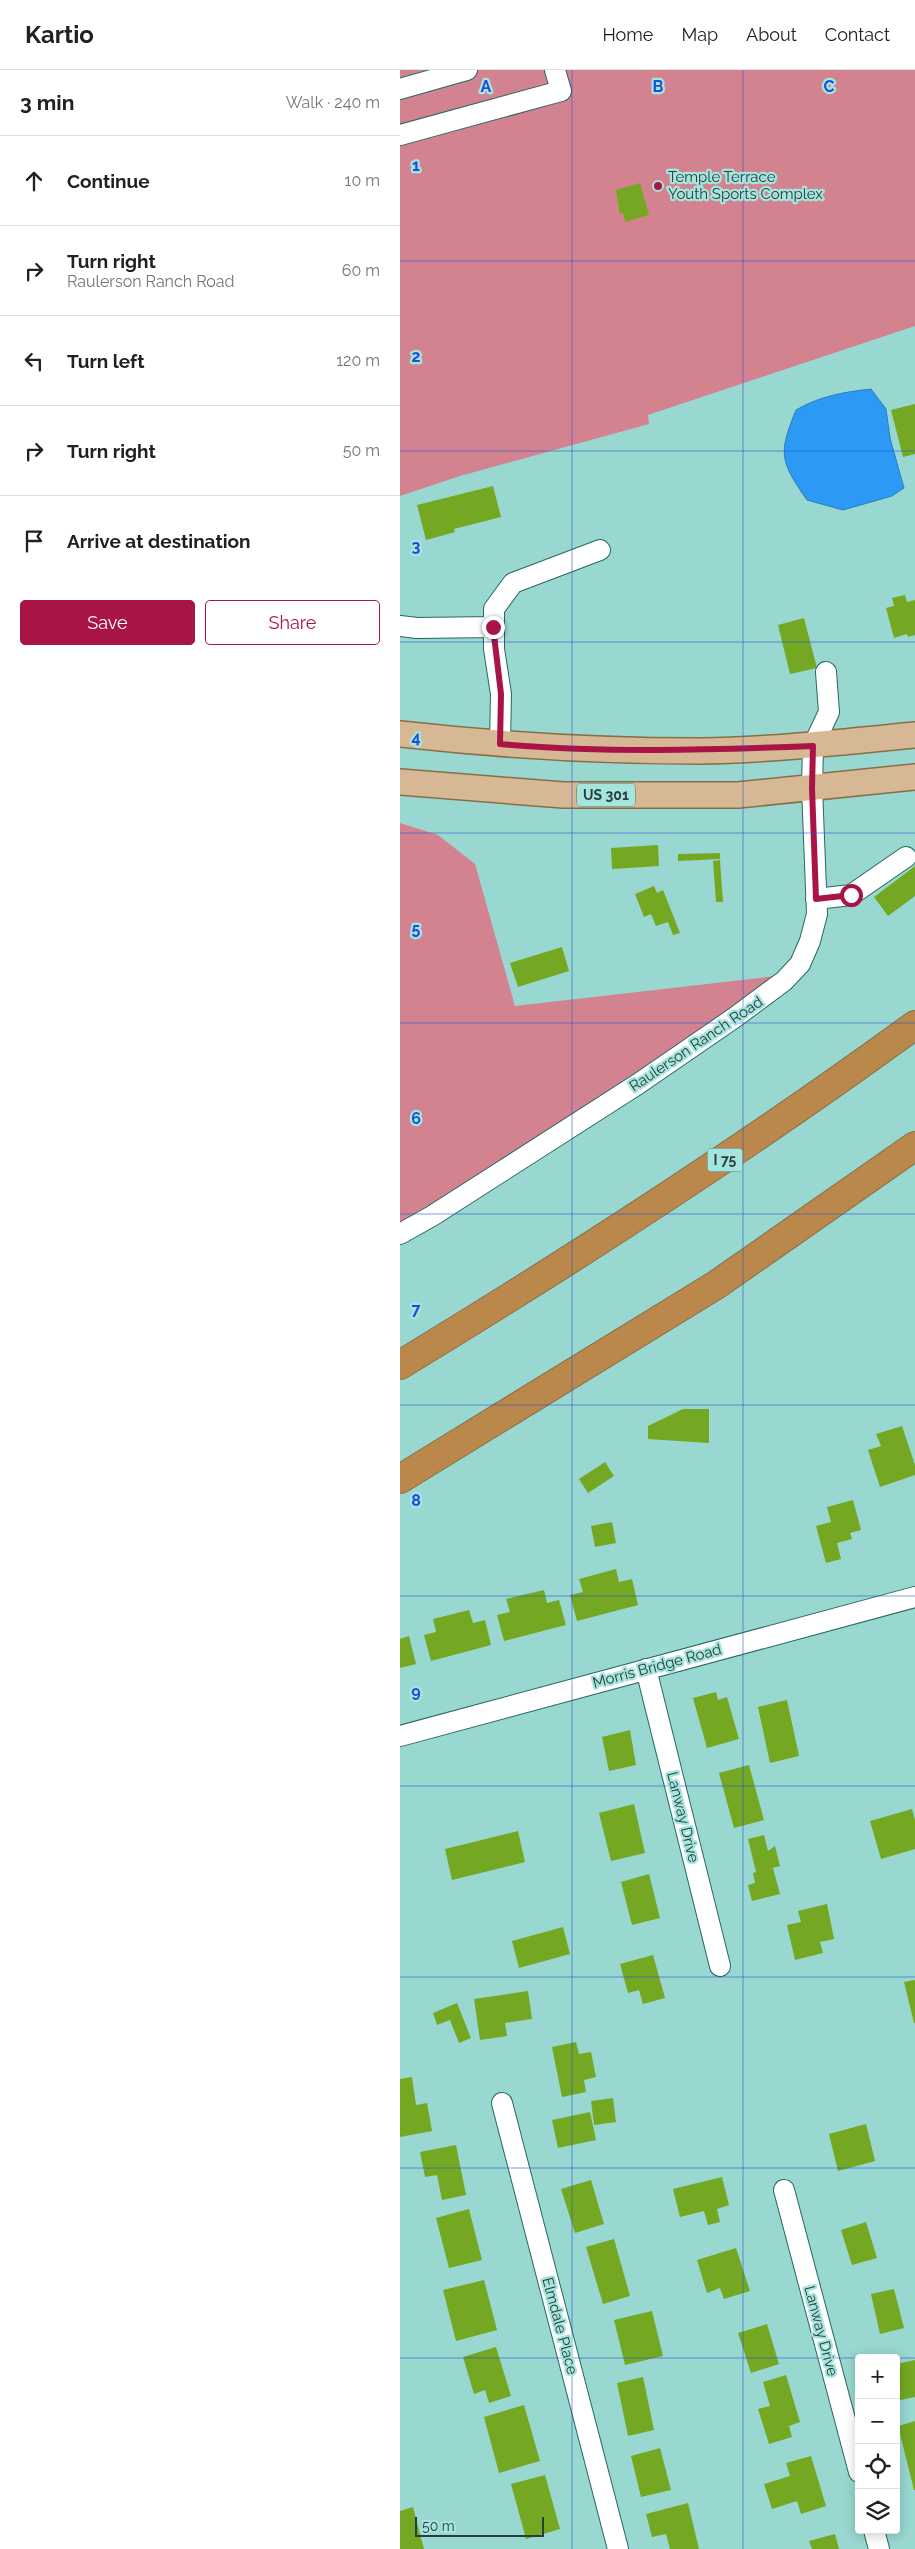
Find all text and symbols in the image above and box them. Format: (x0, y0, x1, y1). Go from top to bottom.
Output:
text: Kartio (25, 20, 94, 49)
text: Home (602, 24, 653, 45)
text: Map (681, 24, 718, 45)
text: About (746, 24, 797, 45)
text: Contact (825, 24, 890, 45)
text: A (481, 77, 492, 96)
text: B (653, 77, 664, 96)
text: C (824, 77, 835, 96)
text: 3 min (20, 90, 74, 115)
text: Walk · 240 m (286, 93, 380, 112)
text: 1 (412, 156, 420, 175)
icon: ahead (20, 167, 48, 195)
place label: Temple Terrace Youth Sports Complex (668, 168, 823, 203)
text: Continue (67, 170, 150, 192)
text: 10 m (345, 171, 380, 190)
marker: Temple Terrace Youth Sports Complex (652, 180, 664, 192)
text: Turn right (67, 250, 156, 272)
icon: right (20, 257, 48, 285)
text: 60 m (342, 261, 380, 280)
text: Raulerson Ranch Road (67, 272, 235, 291)
icon: left (20, 347, 48, 375)
text: 2 (411, 347, 421, 366)
text: Turn left (67, 350, 144, 372)
text: 120 m (336, 351, 380, 370)
icon: right (20, 437, 48, 465)
text: Turn right (67, 440, 156, 462)
text: 50 m (343, 441, 380, 460)
icon: arrive (20, 527, 48, 555)
text: Arrive at destination (67, 530, 251, 552)
text: 3 (412, 537, 421, 556)
button: Save (20, 600, 195, 645)
button: Share (205, 600, 380, 645)
route end (482, 616, 505, 639)
text: 4 (411, 728, 421, 747)
road number: US 301 (577, 784, 635, 806)
route start (840, 884, 863, 907)
text: 5 (412, 919, 421, 938)
street label: Raulerson Ranch Road (626, 993, 766, 1095)
text: 6 (411, 1109, 421, 1128)
road number: I 75 (708, 1148, 742, 1172)
text: 7 (412, 1300, 421, 1319)
text: 8 (411, 1491, 421, 1510)
street label: Morris Bridge Road (591, 1640, 723, 1692)
text: 9 (411, 1682, 421, 1701)
street label: Lanway Drive (663, 1770, 703, 1864)
street label: Elmdale Place (538, 2275, 582, 2377)
street label: Lanway Drive (800, 2284, 842, 2378)
map controls (855, 2354, 900, 2534)
button: + (855, 2354, 900, 2399)
button: − (855, 2399, 900, 2444)
button: locate (855, 2444, 900, 2489)
button: layers (855, 2489, 900, 2534)
scale bar (415, 2514, 544, 2537)
text: 50 m (422, 2518, 455, 2534)

